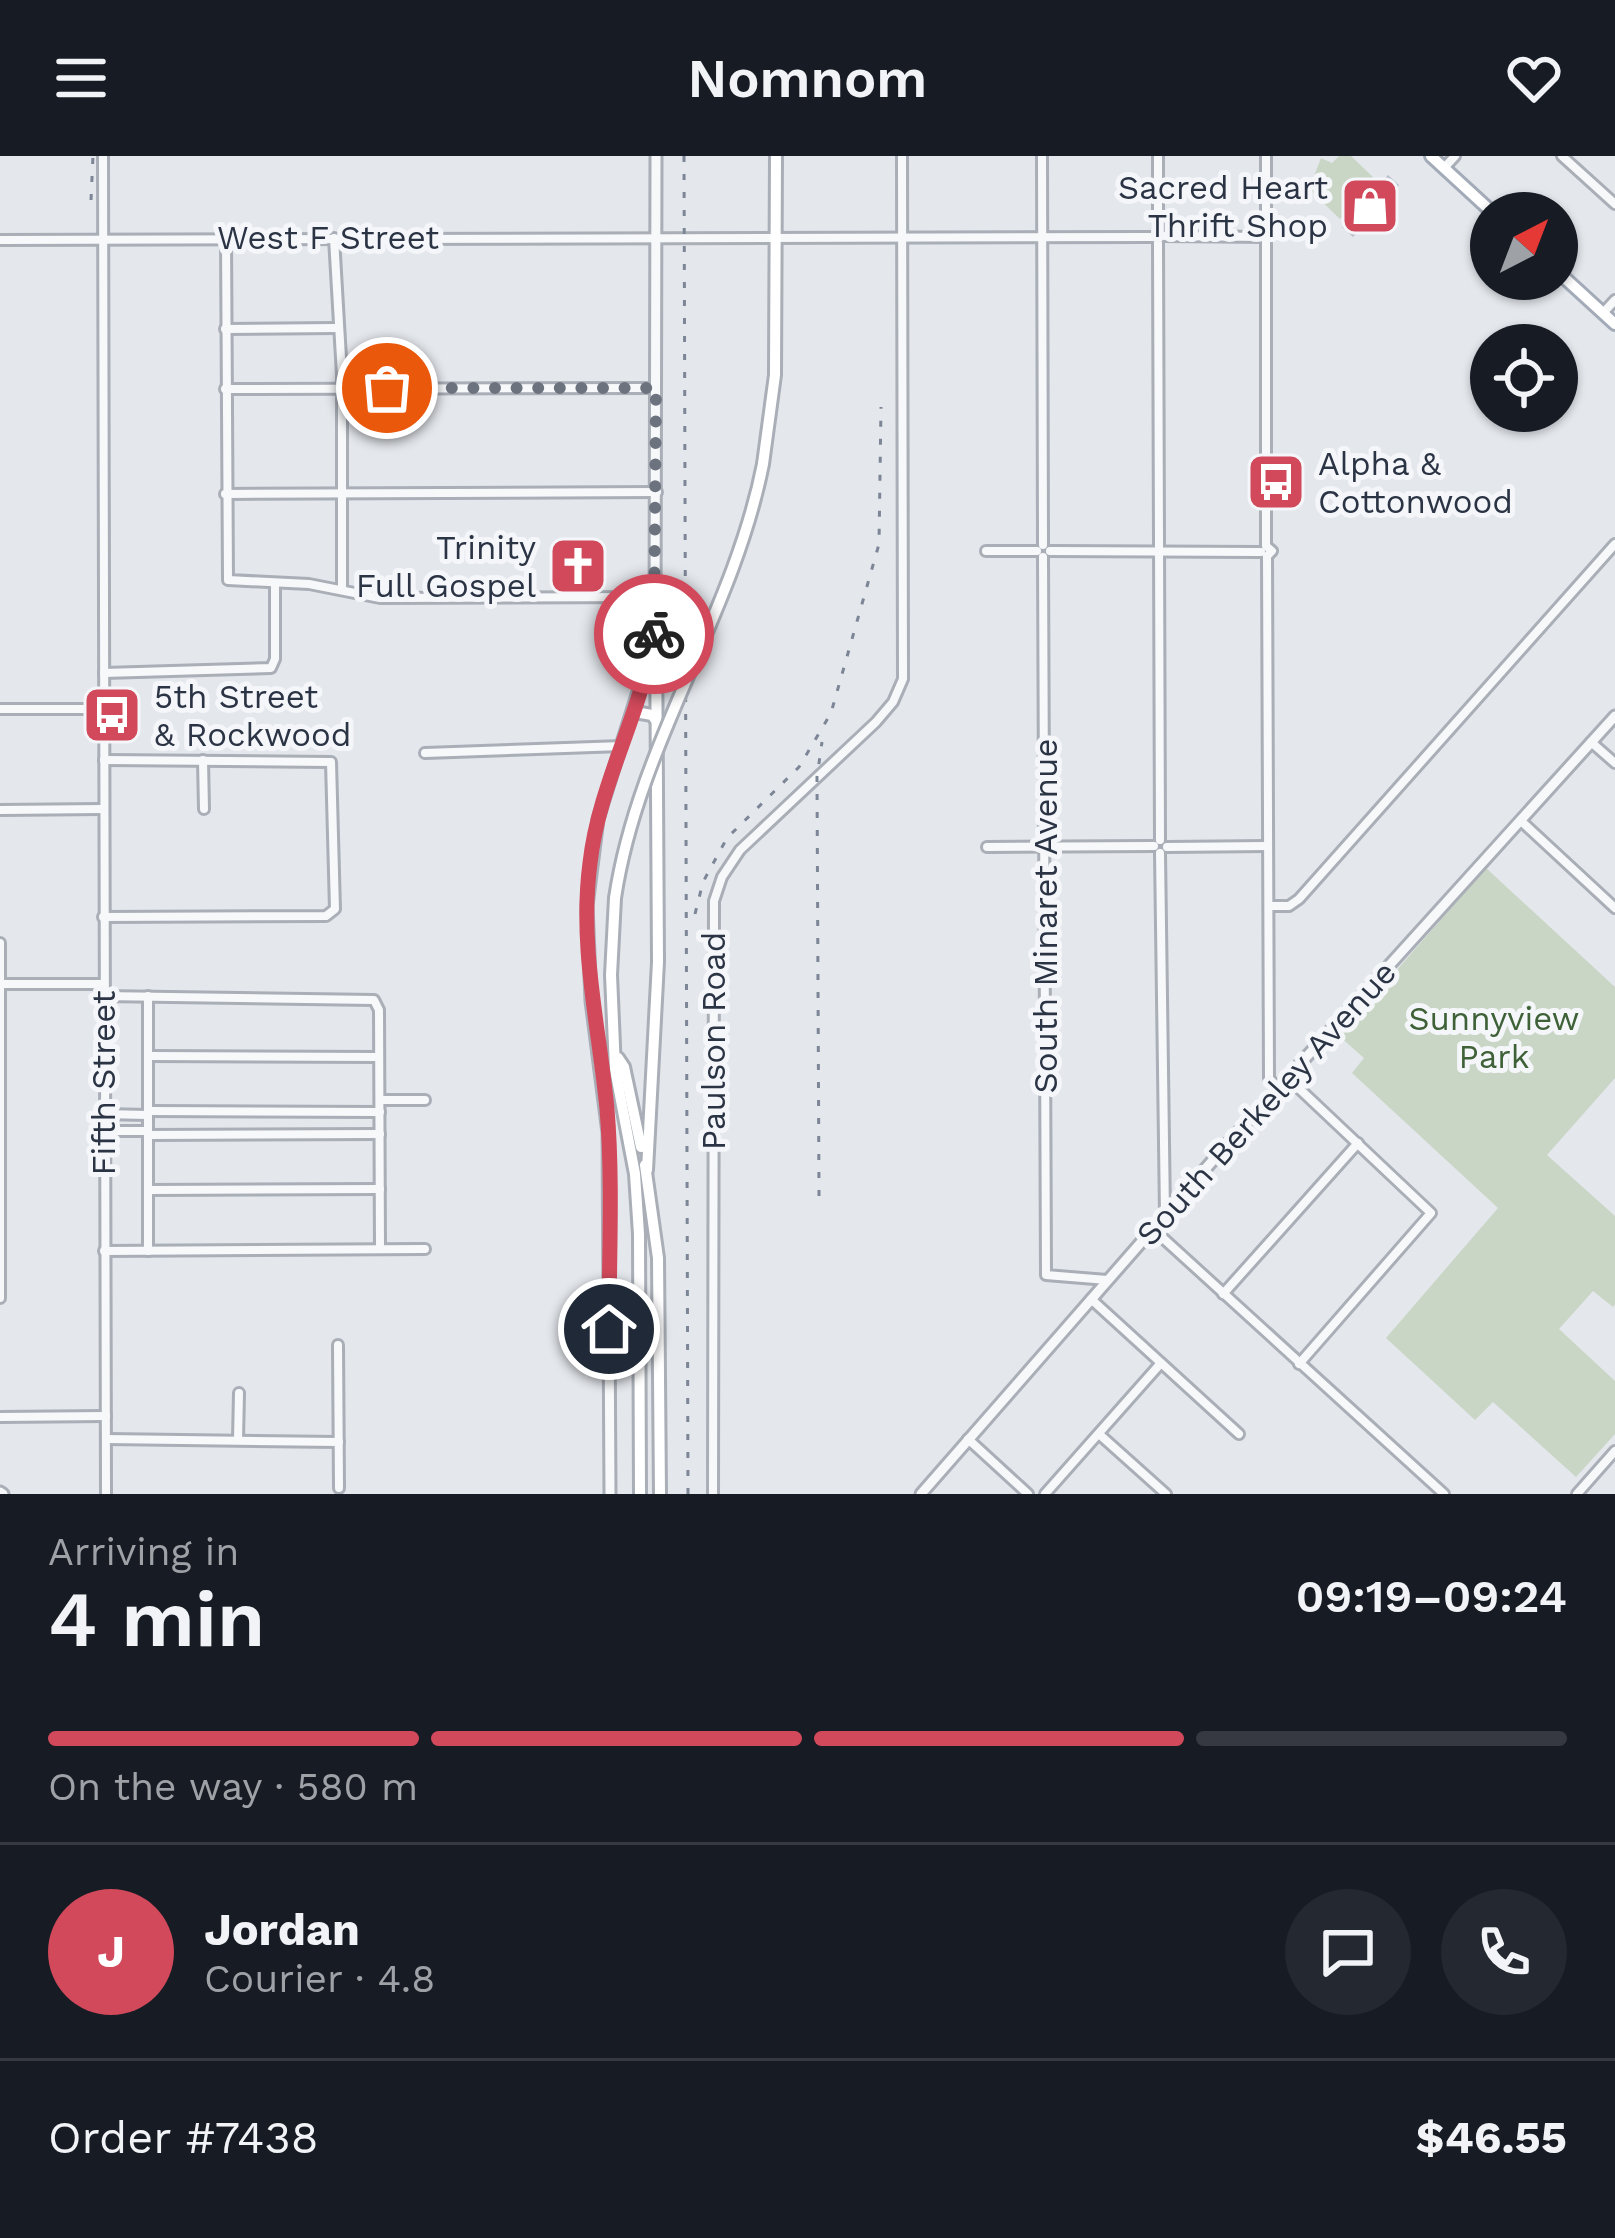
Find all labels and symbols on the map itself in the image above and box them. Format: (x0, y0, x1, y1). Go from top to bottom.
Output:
place label: Sacred Heart Thrift Shop (1118, 168, 1328, 245)
shop icon: Sacred Heart Thrift Shop (1339, 175, 1401, 237)
north arrow (1470, 192, 1578, 300)
street label: West F Street (217, 218, 439, 257)
pin (336, 337, 438, 439)
place label: Alpha & Cottonwood (1318, 444, 1513, 521)
bus stop icon: Alpha & Cottonwood (1245, 451, 1307, 513)
place label: Trinity Full Gospel (356, 528, 536, 605)
church icon: Trinity Full Gospel (547, 535, 609, 597)
courier (594, 574, 714, 694)
place label: 5th Street & Rockwood (154, 677, 352, 754)
bus stop icon: 5th Street & Rockwood (81, 684, 143, 746)
street label: South Minaret Avenue (1026, 739, 1065, 1093)
street label: Paulson Road (694, 932, 733, 1150)
street label: South Berkeley Avenue (1128, 953, 1404, 1253)
street label: Fifth Street (84, 990, 123, 1176)
park label: Sunnyview Park (1409, 999, 1579, 1076)
pin (558, 1278, 660, 1380)

